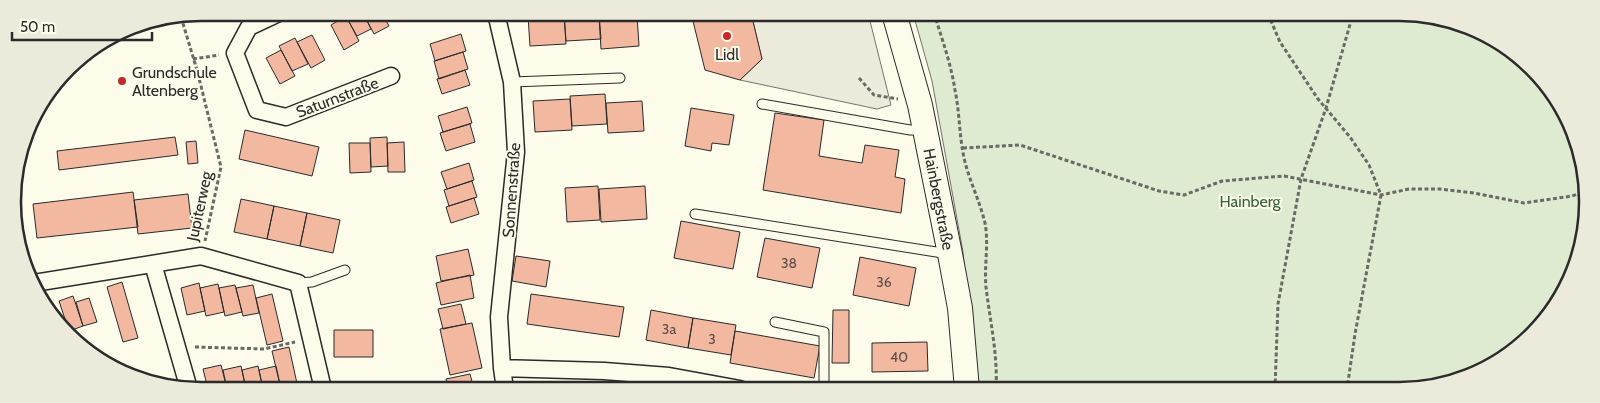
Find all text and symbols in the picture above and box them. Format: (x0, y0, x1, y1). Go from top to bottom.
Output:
scale bar (12, 10, 152, 42)
text: 50 m (20, 18, 55, 36)
marker: Lidl (721, 30, 733, 42)
place label: Lidl (715, 45, 739, 64)
place label: Grundschule Altenberg (132, 63, 217, 100)
street label: Saturnstraße (293, 73, 381, 122)
marker: Grundschule Altenberg (116, 75, 128, 87)
street label: Sonnenstraße (499, 142, 524, 238)
street label: Hainbergstraße (919, 147, 958, 252)
street label: Jupiterweg (183, 168, 216, 244)
park label: Hainberg (1219, 192, 1282, 211)
house number: 38 (781, 254, 797, 272)
house number: 36 (876, 273, 892, 291)
house number: 3a (662, 320, 676, 338)
house number: 3 (708, 330, 716, 348)
house number: 40 (890, 348, 908, 366)

